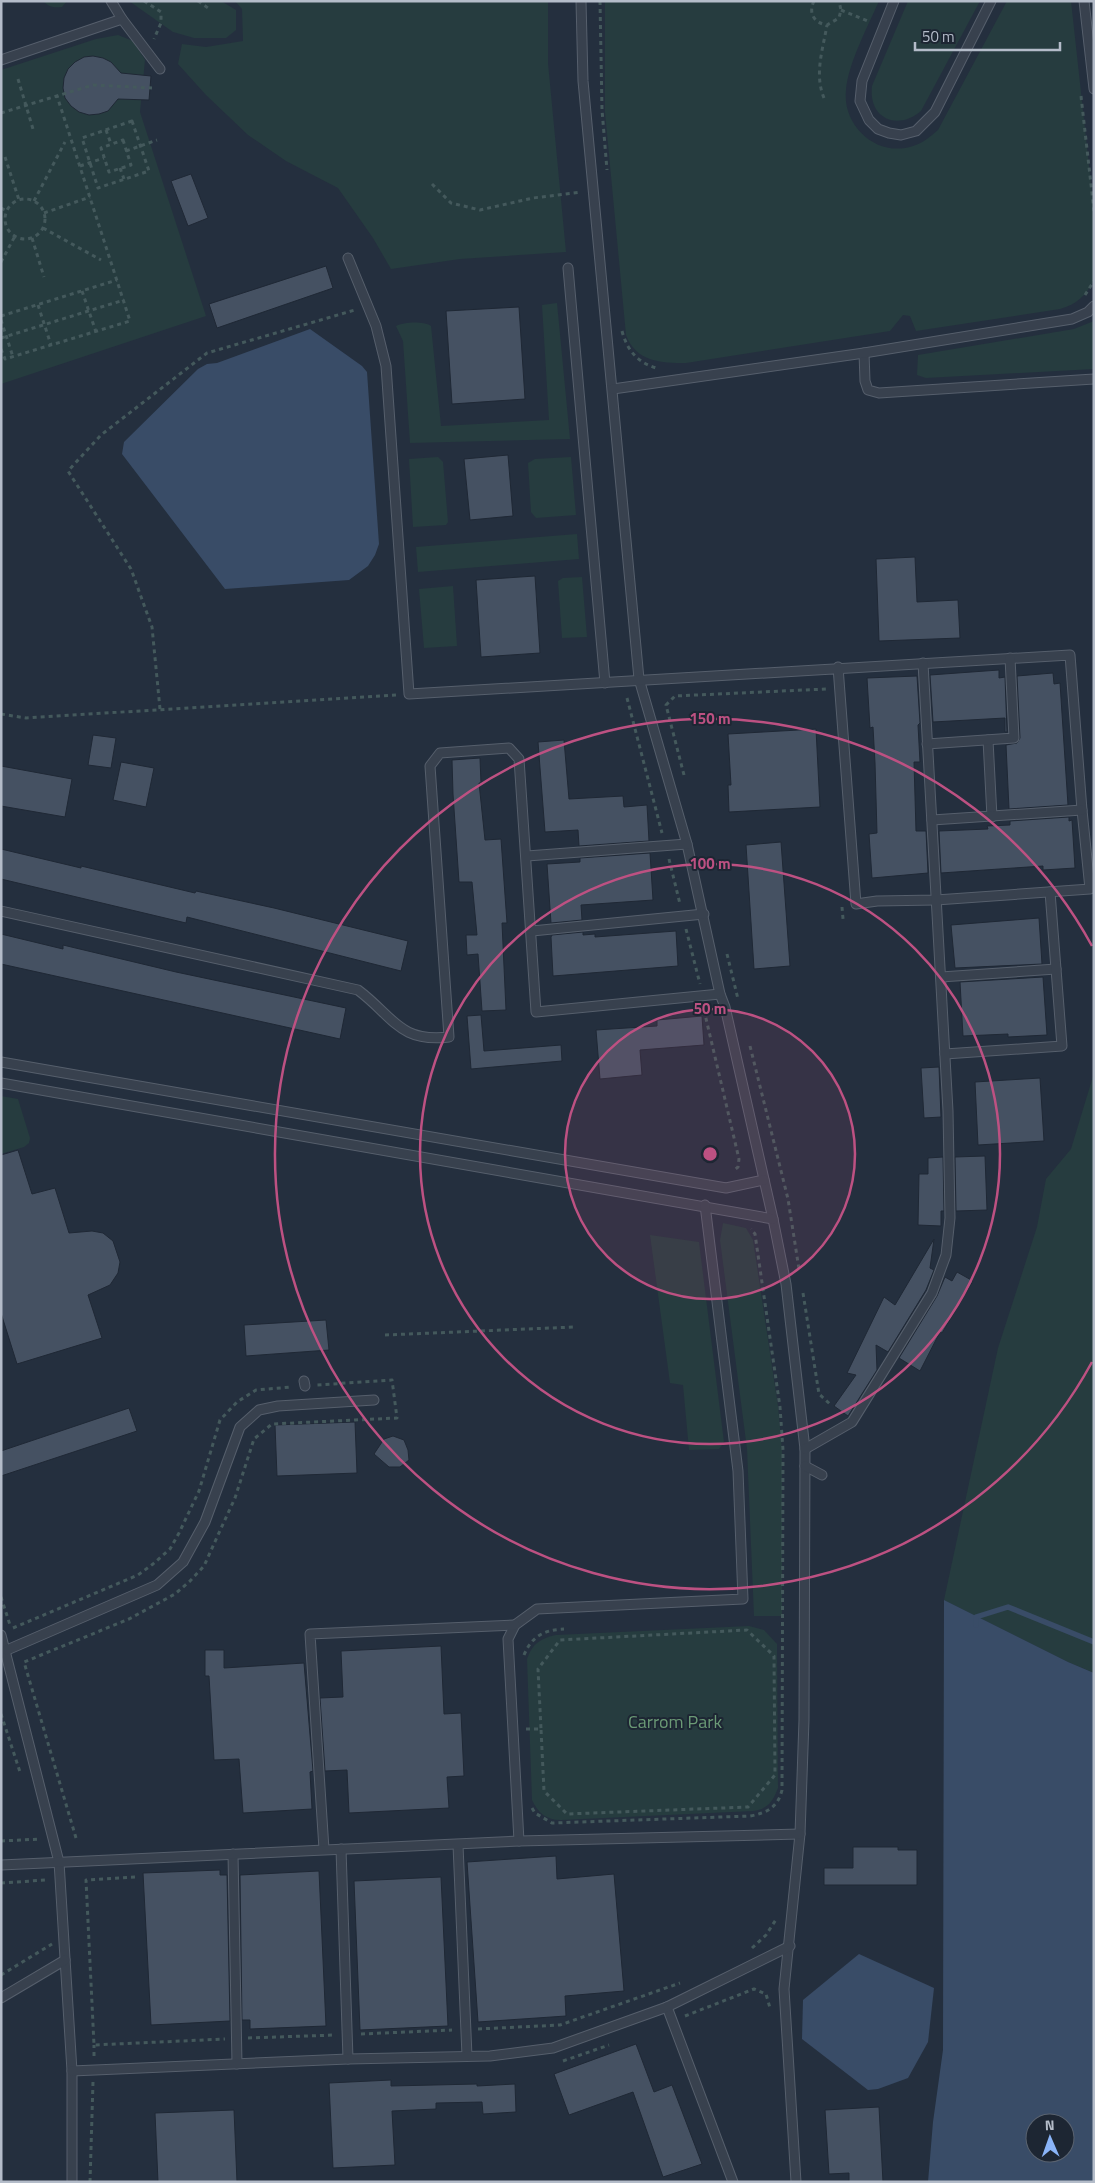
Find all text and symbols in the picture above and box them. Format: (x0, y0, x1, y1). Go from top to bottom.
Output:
scale bar (915, 20, 1060, 52)
text: 50 m (922, 25, 955, 48)
text: 150 m (689, 707, 731, 730)
text: 100 m (689, 852, 731, 875)
text: 50 m (694, 997, 726, 1020)
centre of rings (701, 1145, 719, 1163)
park label: Carrom Park (628, 1708, 722, 1735)
north arrow (1025, 2113, 1075, 2163)
text: N (1044, 2114, 1055, 2135)

